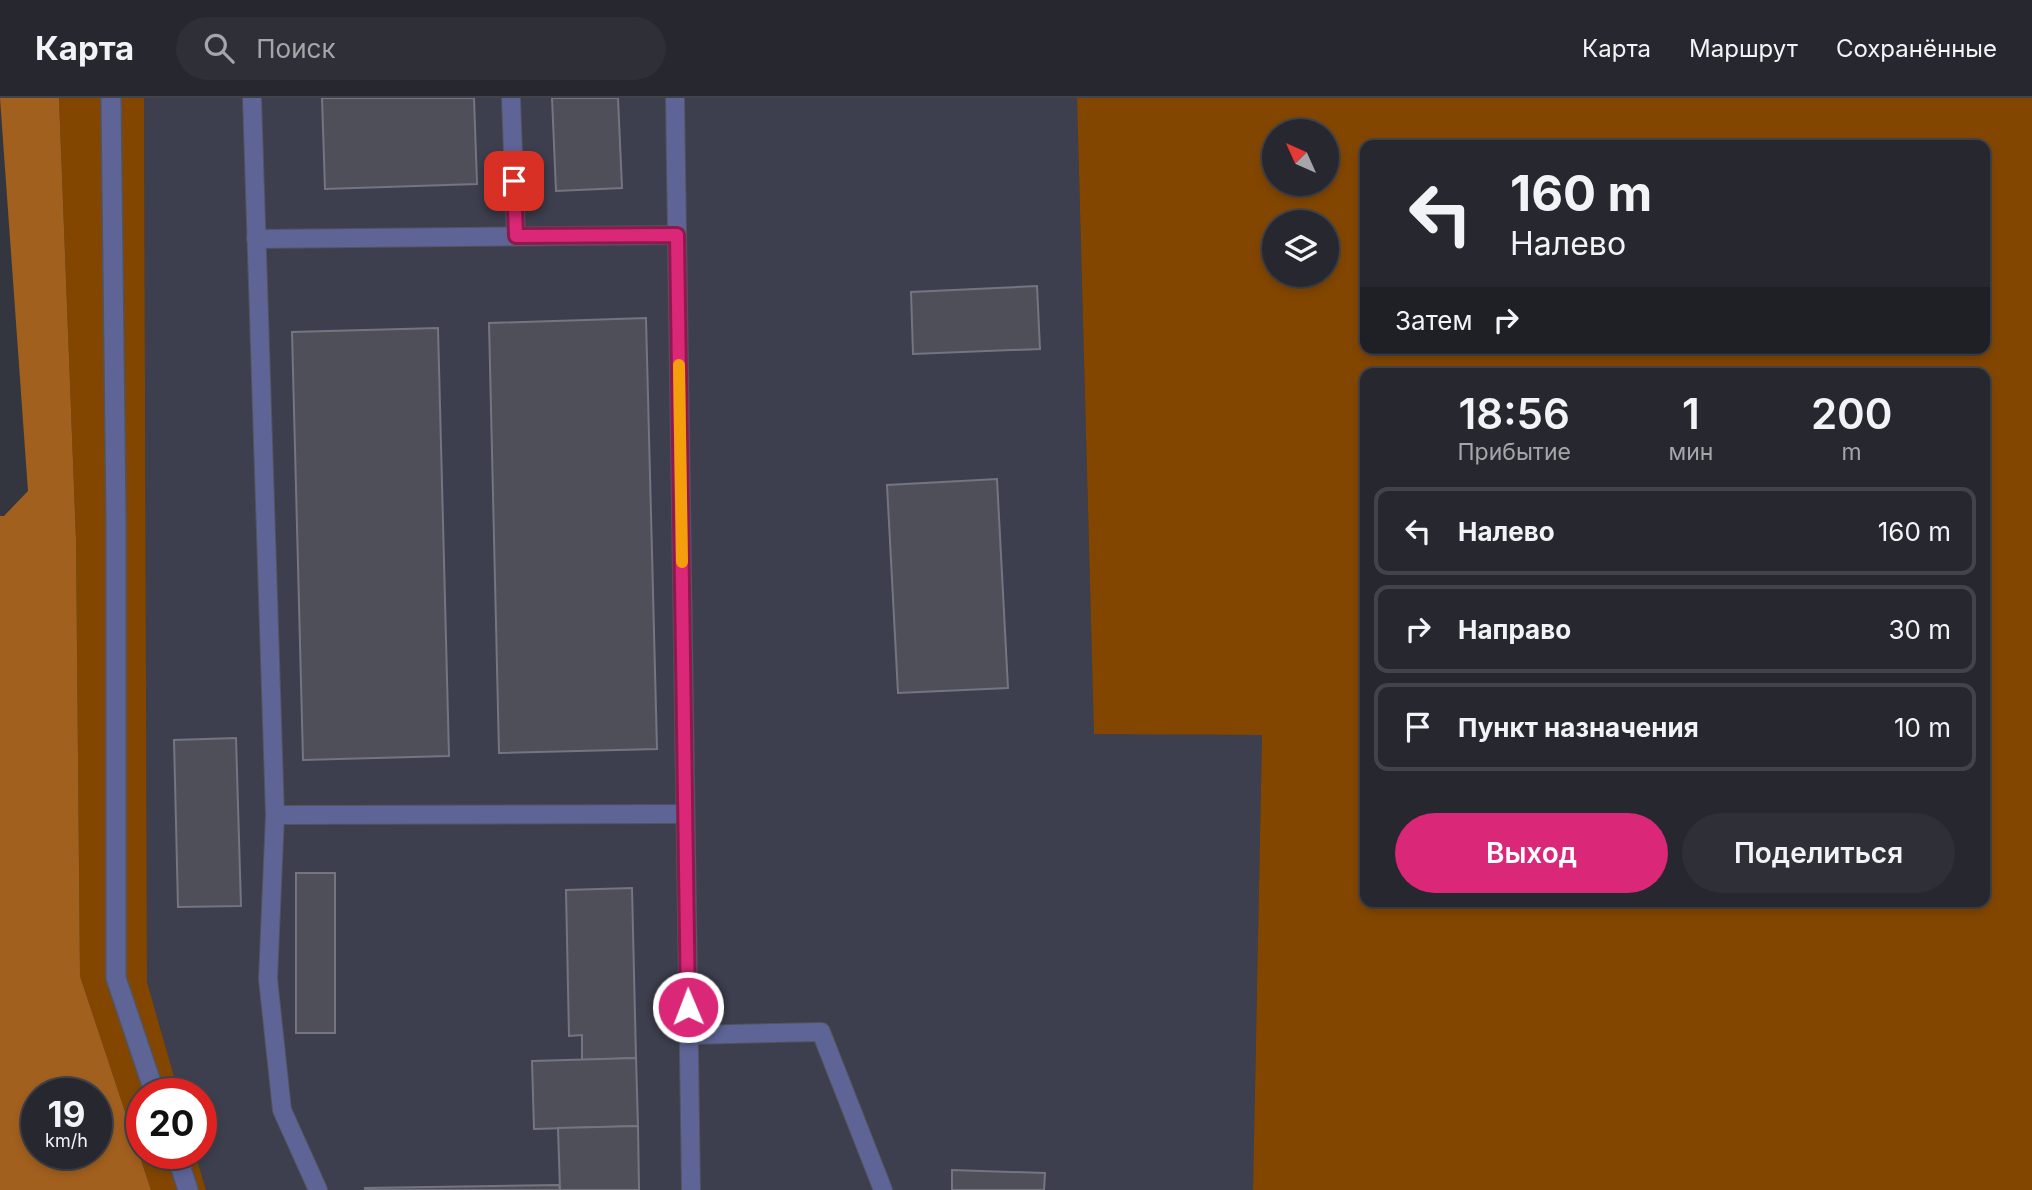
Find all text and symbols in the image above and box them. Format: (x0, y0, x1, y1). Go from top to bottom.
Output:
search box (176, 17, 666, 80)
text: Карта (35, 28, 134, 68)
icon: search (200, 29, 238, 67)
text: Поиск (256, 33, 335, 64)
text: Карта (1582, 34, 1651, 63)
text: Маршрут (1689, 34, 1798, 63)
text: Сохранённые (1836, 34, 1997, 63)
north arrow (1262, 119, 1339, 196)
map controls (1262, 119, 1339, 287)
pin (484, 151, 544, 211)
icon: arrive (495, 162, 533, 200)
text: 160 m (1510, 164, 1652, 223)
icon: left (1395, 168, 1486, 259)
button: layers (1262, 210, 1339, 287)
text: Налево (1510, 224, 1626, 263)
icon: right (1487, 301, 1525, 339)
text: Затем (1395, 305, 1473, 336)
text: 18:56 (1459, 388, 1570, 439)
text: 1 (1682, 388, 1700, 439)
text: 200 (1811, 388, 1892, 439)
text: Прибытие (1458, 438, 1571, 466)
text: мин (1668, 438, 1713, 466)
text: m (1842, 438, 1862, 466)
icon: left (1399, 512, 1437, 550)
text: Налево (1458, 516, 1555, 547)
text: 160 m (1878, 516, 1951, 547)
icon: right (1399, 610, 1437, 648)
text: Направо (1458, 614, 1571, 645)
text: 30 m (1888, 614, 1951, 645)
icon: arrive (1399, 708, 1437, 746)
text: Пункт назначения (1458, 712, 1699, 743)
text: 10 m (1894, 712, 1951, 743)
button: Выход (1395, 813, 1668, 893)
button: Поделиться (1682, 813, 1955, 893)
position arrow (651, 970, 725, 1044)
speed limit sign: 20 (126, 1078, 217, 1169)
text: 19 (48, 1093, 85, 1135)
text: km/h (45, 1130, 88, 1151)

